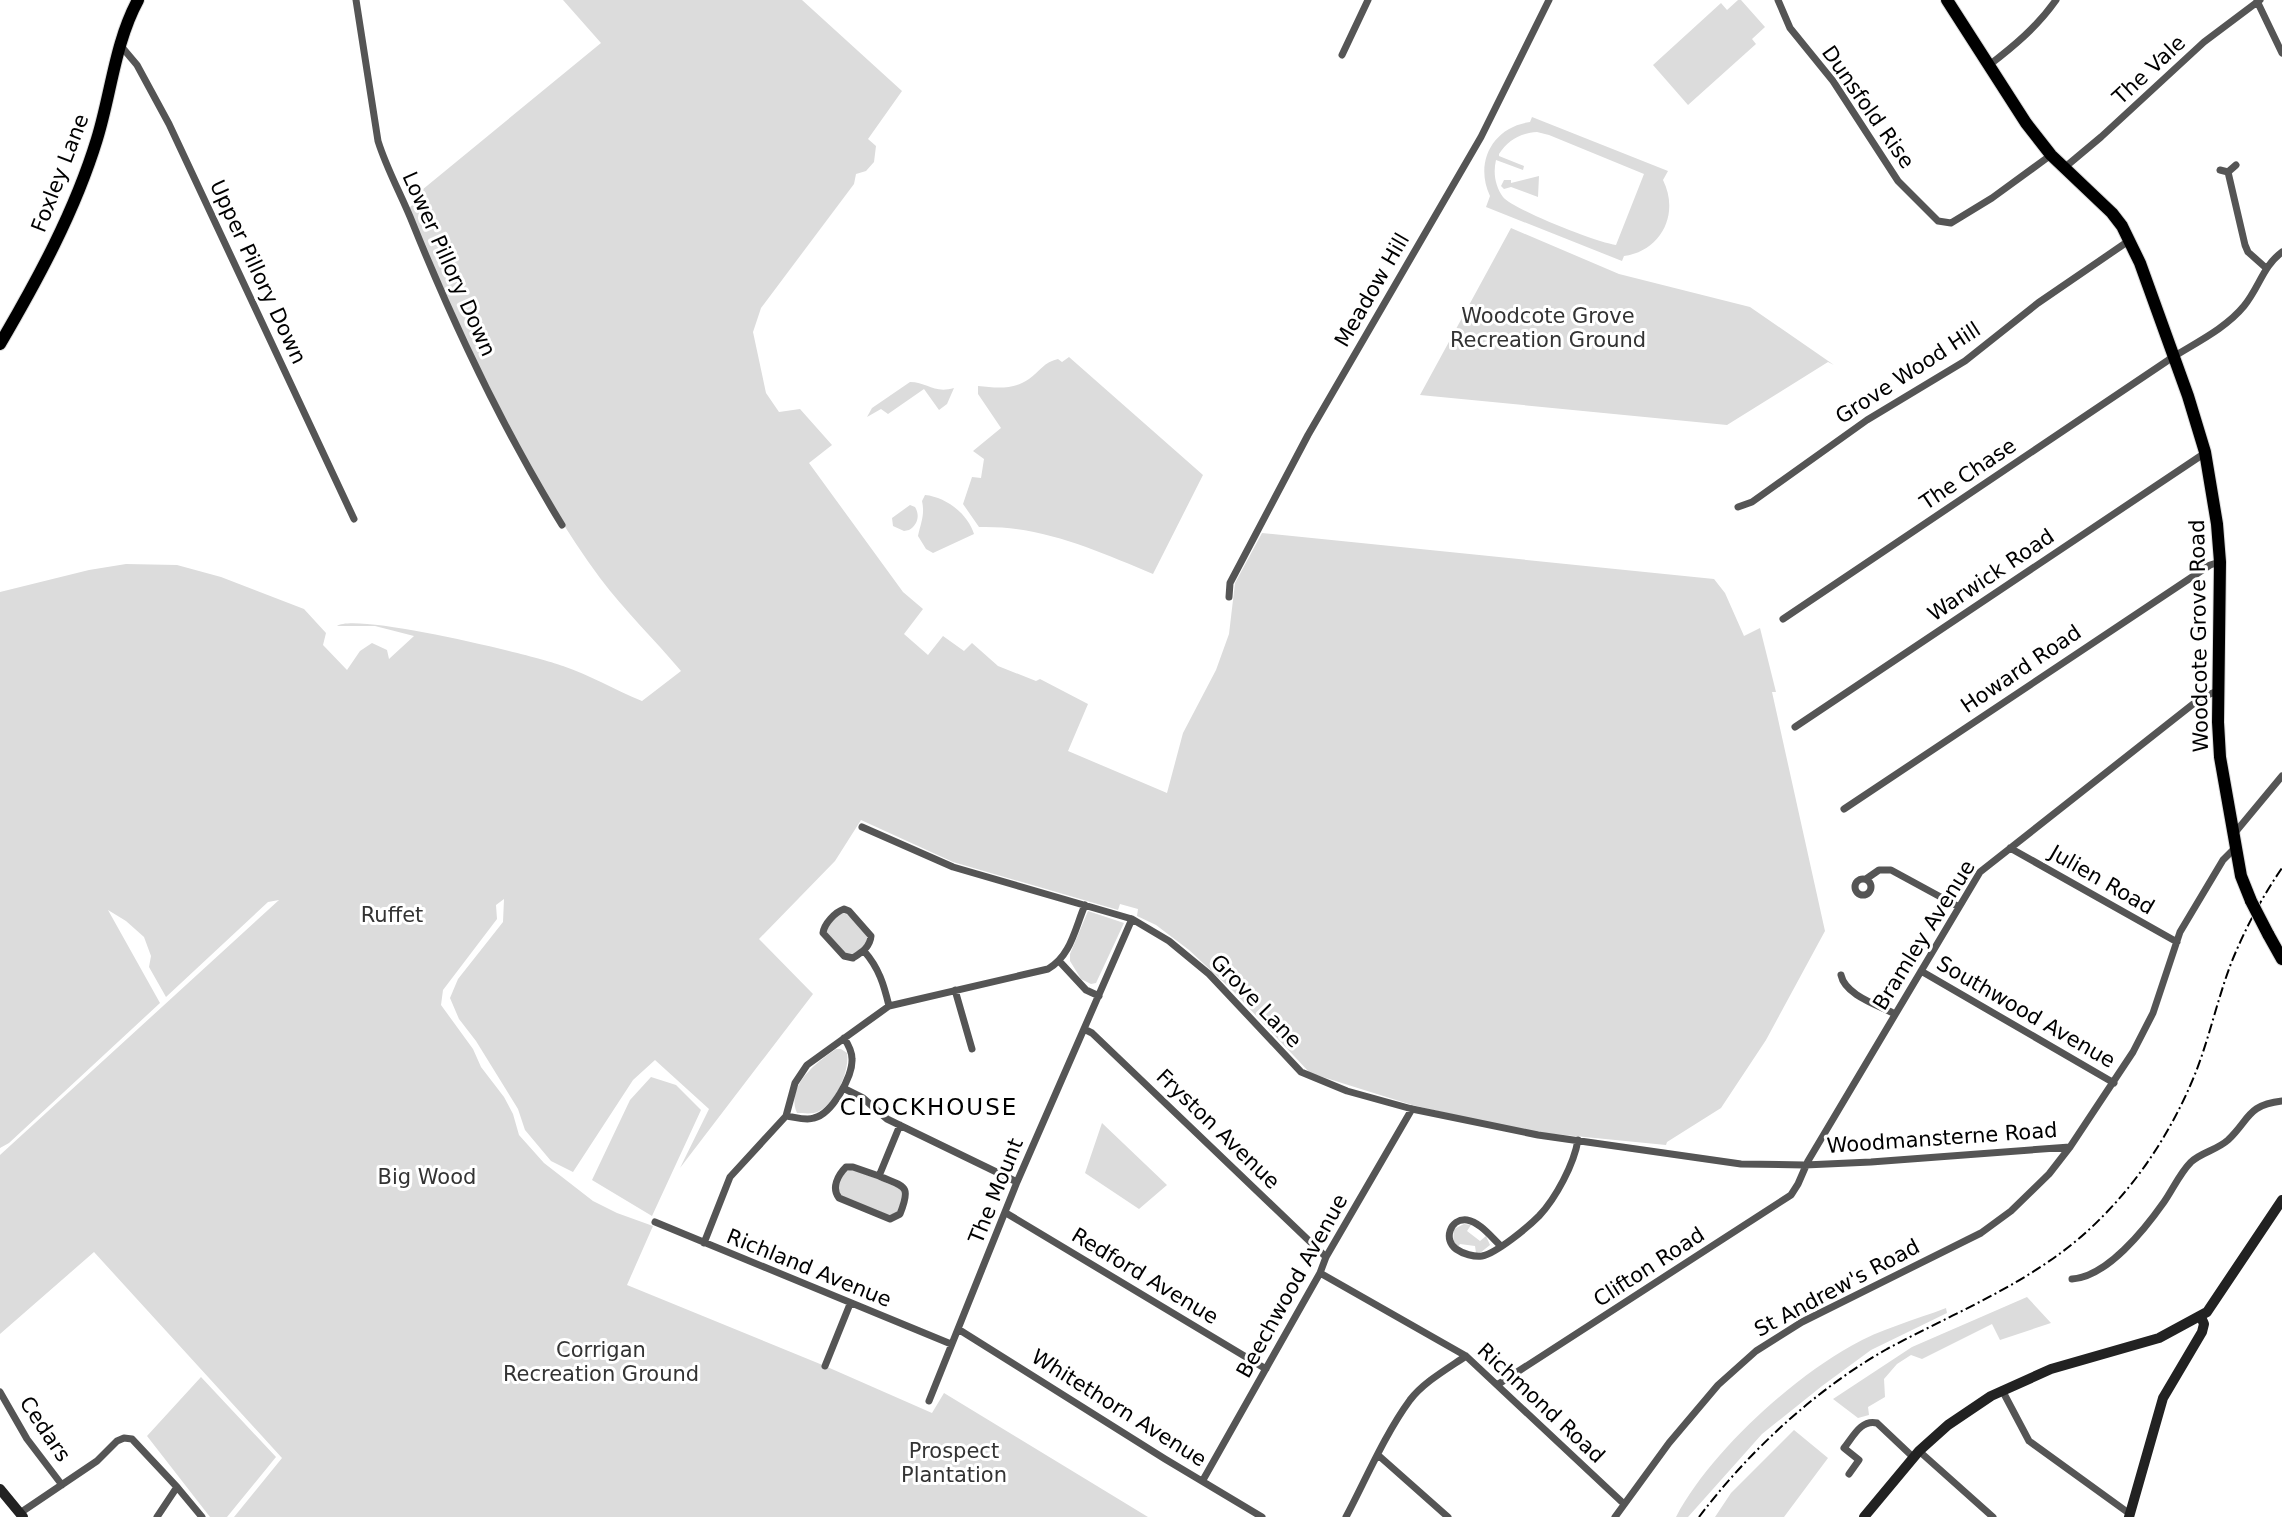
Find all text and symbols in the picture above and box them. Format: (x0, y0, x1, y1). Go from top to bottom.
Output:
street label: The Vale (2107, 31, 2190, 110)
street label: Dunsfold Rise (1817, 41, 1919, 173)
street label: Foxley Lane (26, 111, 94, 235)
street label: Lower Pillory Down (397, 168, 501, 360)
street label: Upper Pillory Down (205, 176, 311, 368)
street label: Meadow Hill (1330, 229, 1414, 351)
park label: Woodcote Grove Recreation Ground (1450, 304, 1646, 352)
street label: Grove Wood Hill (1831, 317, 1985, 429)
street label: The Chase (1915, 433, 2020, 515)
street label: Woodcote Grove Road (2185, 519, 2213, 753)
street label: Warwick Road (1923, 524, 2059, 626)
street label: Howard Road (1956, 620, 2086, 718)
street label: Julien Road (2044, 839, 2159, 920)
street label: Bramley Avenue (1868, 856, 1980, 1014)
park label: Ruffet (361, 903, 423, 927)
street label: Grove Lane (1206, 949, 1306, 1053)
street label: Southwood Avenue (1933, 951, 2119, 1073)
street label: Fryston Avenue (1152, 1064, 1284, 1194)
district label: CLOCKHOUSE (840, 1094, 1018, 1120)
street label: Woodmansterne Road (1826, 1118, 2058, 1158)
street label: The Mount (964, 1135, 1028, 1248)
park label: Big Wood (378, 1165, 476, 1189)
street label: Beechwood Avenue (1232, 1190, 1352, 1382)
street label: Clifton Road (1589, 1222, 1709, 1312)
street label: Redford Avenue (1067, 1223, 1223, 1329)
street label: Richland Avenue (723, 1224, 895, 1312)
street label: St Andrew's Road (1750, 1234, 1924, 1342)
park label: Corrigan Recreation Ground (503, 1338, 699, 1386)
street label: Richmond Road (1473, 1338, 1609, 1468)
street label: Whitethorn Avenue (1027, 1344, 1211, 1472)
street label: Cedars (15, 1392, 75, 1466)
park label: Prospect Plantation (901, 1439, 1007, 1487)

